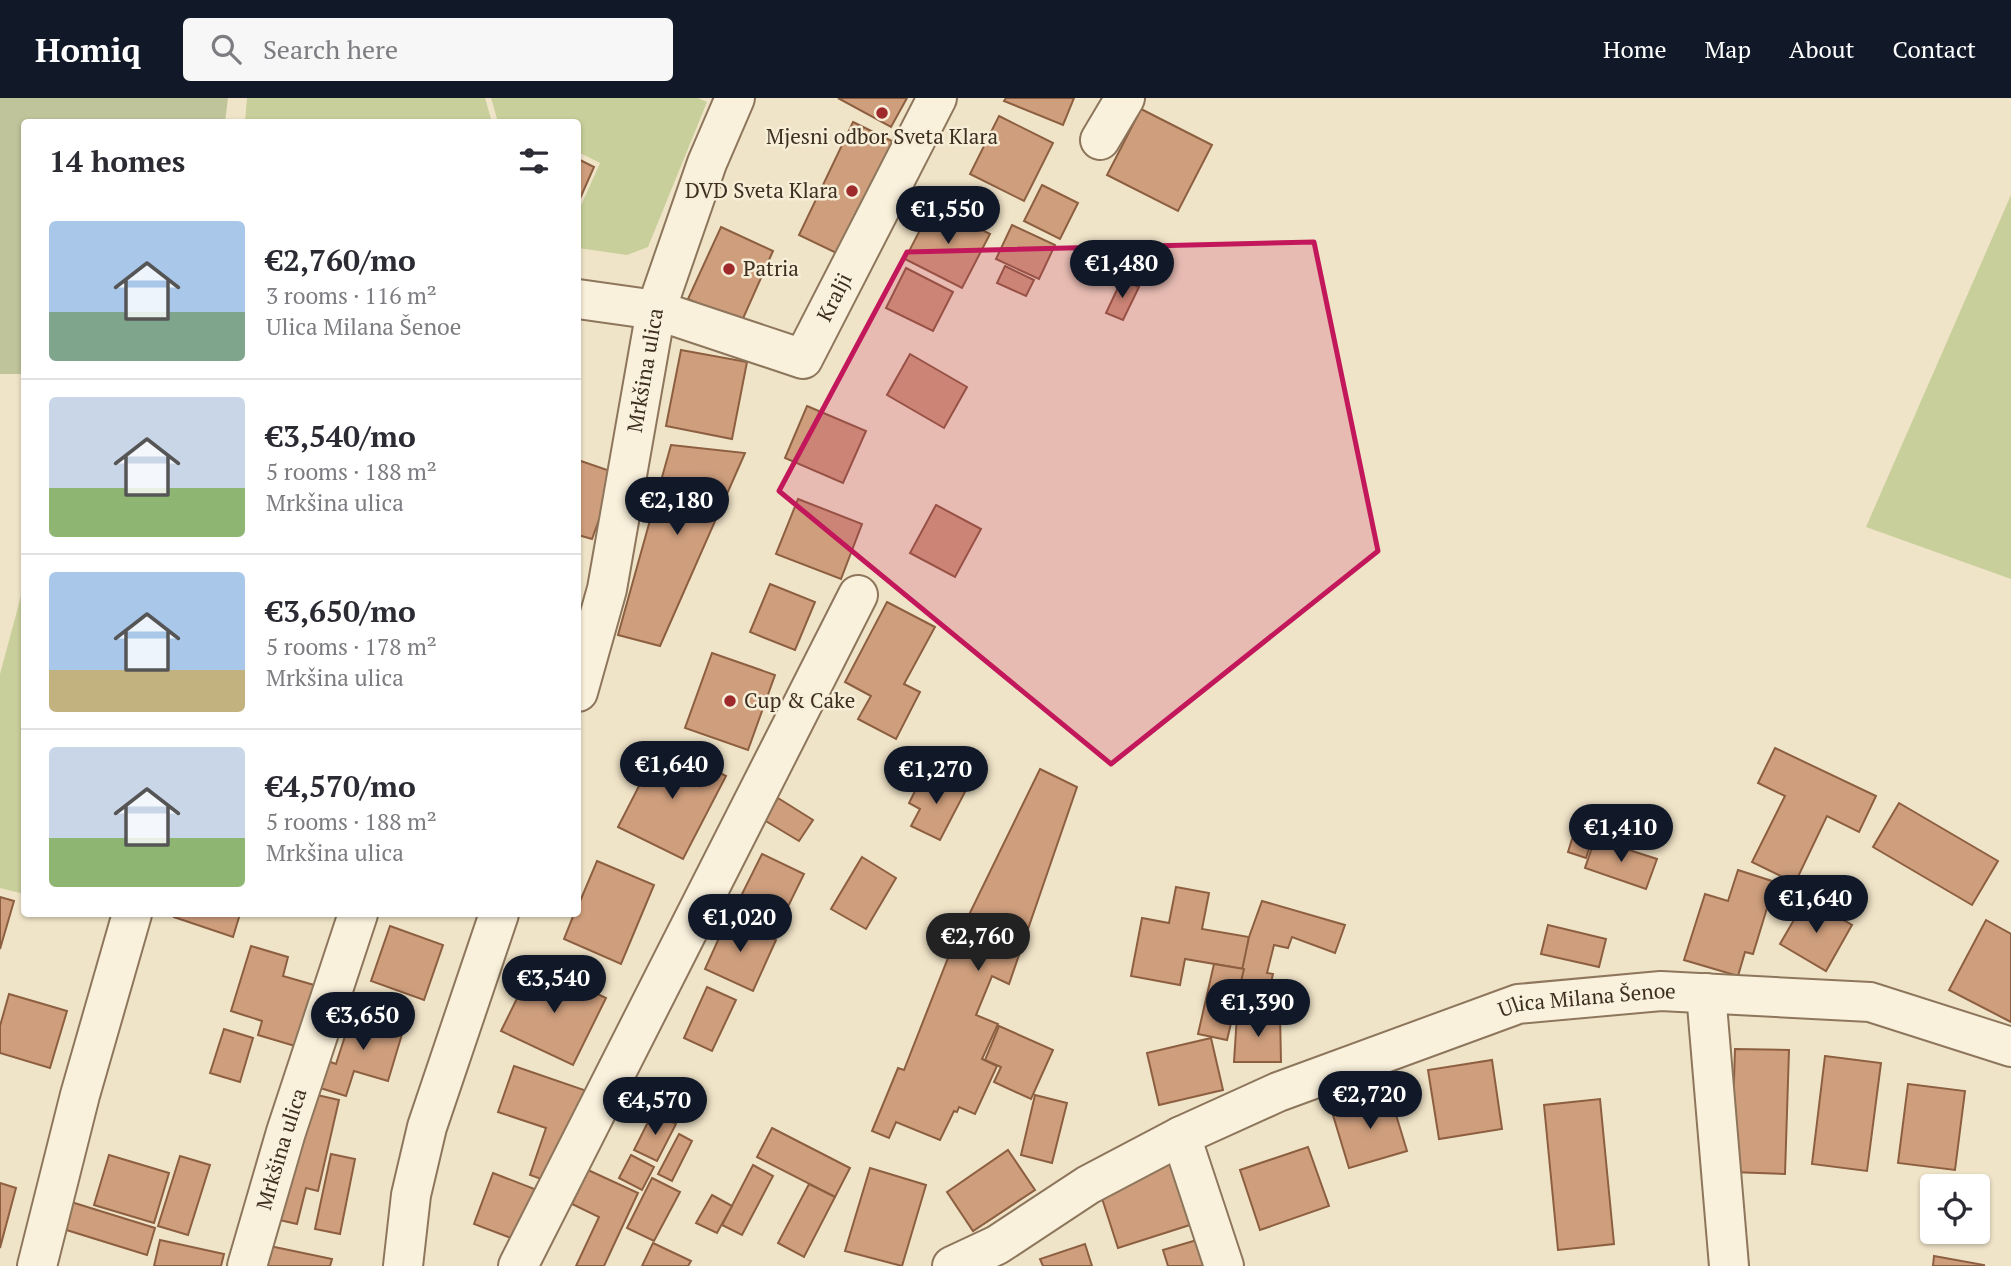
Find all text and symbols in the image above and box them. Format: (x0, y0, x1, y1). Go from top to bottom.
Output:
search box (183, 18, 673, 81)
text: Homiq (35, 28, 141, 71)
icon: search (207, 30, 245, 68)
text: Search here (263, 32, 398, 66)
text: Home (1603, 33, 1667, 65)
text: Map (1705, 33, 1751, 65)
text: About (1789, 33, 1855, 65)
text: Contact (1893, 33, 1976, 65)
marker: Mjesni odbor Sveta Klara (874, 105, 890, 121)
place label: Mjesni odbor Sveta Klara (766, 122, 998, 150)
text: 14 homes (49, 141, 185, 181)
icon: filters (515, 142, 553, 180)
place label: DVD Sveta Klara (685, 176, 838, 204)
marker: DVD Sveta Klara (844, 183, 860, 199)
pin: €1,550 (891, 186, 1005, 246)
text: €1,550 (912, 193, 984, 224)
text: €2,760/mo (266, 240, 416, 280)
pin: €1,480 (1065, 240, 1179, 300)
text: €1,480 (1086, 247, 1158, 278)
icon: home (105, 249, 189, 333)
place label: Patria (743, 254, 799, 282)
marker: Patria (721, 261, 737, 277)
street label: Kralji (810, 268, 858, 326)
text: 3 rooms · 116 m² (266, 280, 437, 311)
street label: Mrkšina ulica (620, 305, 669, 435)
text: Ulica Milana Šenoe (266, 311, 461, 342)
text: €3,540/mo (266, 416, 416, 456)
icon: home (105, 425, 189, 509)
text: 5 rooms · 188 m² (266, 456, 437, 487)
pin: €2,180 (620, 478, 734, 537)
text: €2,180 (641, 484, 713, 515)
text: Mrkšina ulica (266, 487, 404, 518)
text: €3,650/mo (266, 591, 416, 631)
icon: home (105, 600, 189, 684)
text: 5 rooms · 178 m² (266, 631, 437, 662)
text: Mrkšina ulica (266, 662, 404, 693)
place label: Cup & Cake (744, 686, 855, 714)
marker: Cup & Cake (722, 693, 738, 709)
pin: €1,640 (615, 742, 729, 801)
pin: €1,270 (879, 746, 993, 806)
text: €1,640 (636, 748, 708, 779)
text: €1,270 (900, 753, 972, 784)
text: €4,570/mo (266, 766, 416, 806)
icon: home (105, 775, 189, 859)
pin: €1,410 (1564, 804, 1678, 864)
text: 5 rooms · 188 m² (266, 806, 437, 837)
text: €1,410 (1585, 811, 1657, 842)
text: Mrkšina ulica (266, 837, 404, 868)
pin: €1,640 (1759, 876, 1873, 935)
text: €1,640 (1780, 882, 1852, 913)
pin: €1,020 (683, 894, 797, 954)
text: €1,020 (704, 901, 776, 932)
pin: €2,760 (921, 914, 1035, 973)
text: €2,760 (942, 920, 1014, 951)
pin: €3,540 (497, 956, 611, 1015)
text: €3,540 (518, 962, 590, 993)
street label: Ulica Milana Šenoe (1494, 976, 1677, 1023)
pin: €1,390 (1201, 979, 1315, 1039)
text: €1,390 (1222, 986, 1294, 1017)
pin: €3,650 (306, 992, 420, 1052)
text: €3,650 (327, 999, 399, 1030)
pin: €2,720 (1313, 1072, 1427, 1131)
pin: €4,570 (598, 1077, 712, 1137)
text: €2,720 (1334, 1078, 1406, 1109)
street label: Mrkšina ulica (249, 1084, 313, 1213)
text: €4,570 (619, 1084, 691, 1115)
map controls (1920, 1174, 1990, 1244)
button: locate (1920, 1174, 1990, 1244)

